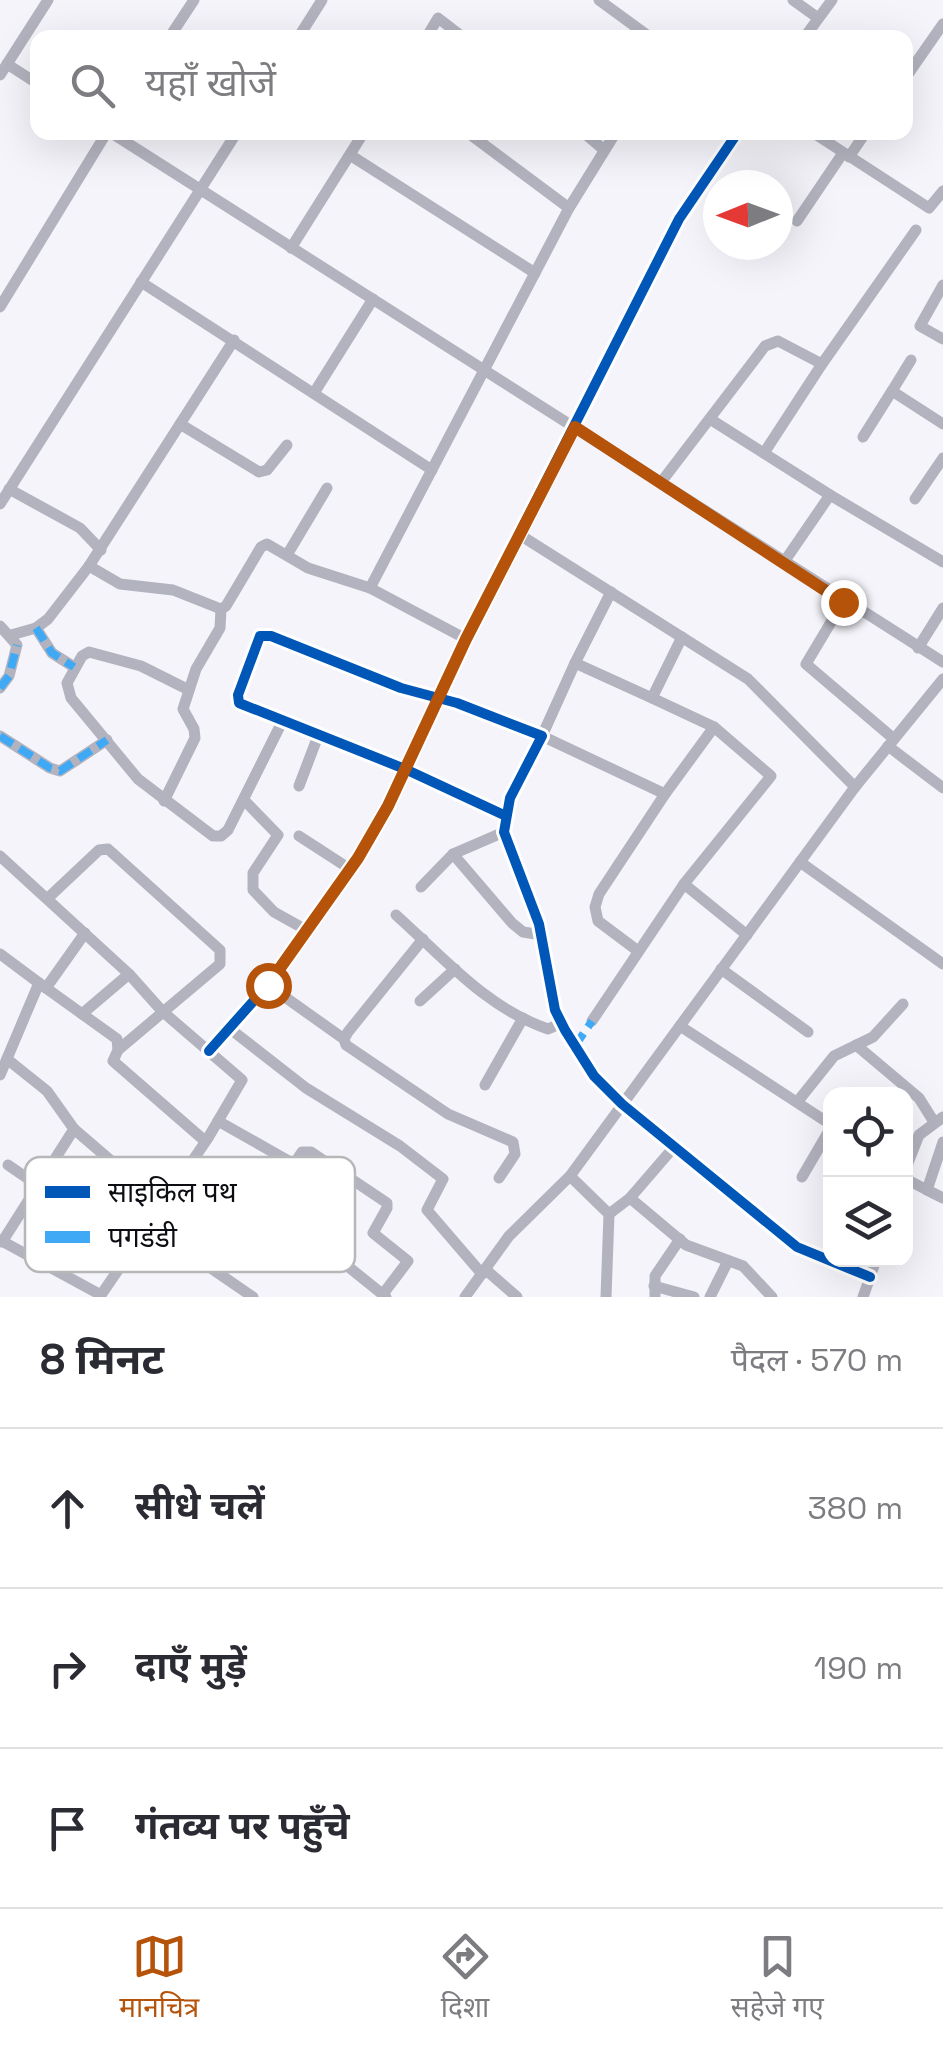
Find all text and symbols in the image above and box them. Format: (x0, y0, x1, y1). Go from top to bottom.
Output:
search box (30, 30, 913, 140)
icon: search (65, 58, 120, 113)
text: यहाँ खोजें (145, 59, 276, 107)
north arrow (703, 170, 793, 260)
route end (821, 580, 867, 626)
route start (246, 963, 292, 1009)
map controls (823, 1087, 913, 1267)
button: locate (823, 1087, 913, 1177)
legend (25, 1157, 355, 1272)
text: साइकिल पथ (108, 1174, 238, 1210)
button: layers (823, 1177, 913, 1267)
text: पगडंडी (108, 1219, 178, 1255)
text: 8 मिनट (40, 1333, 164, 1386)
text: पैदल · 570 m (731, 1340, 903, 1380)
icon: ahead (40, 1481, 95, 1536)
text: सीधे चलें (135, 1482, 264, 1530)
text: 380 m (807, 1488, 903, 1528)
icon: right (40, 1641, 95, 1696)
text: दाएँ मुड़ें (135, 1642, 247, 1690)
text: 190 m (814, 1648, 903, 1688)
icon: arrive (40, 1801, 95, 1856)
text: गंतव्य पर पहुँचे (135, 1802, 350, 1850)
tab: मानचित्र (119, 1929, 199, 2028)
tab: दिशा (438, 1929, 493, 2028)
tab: सहेजे गए (731, 1929, 824, 2028)

